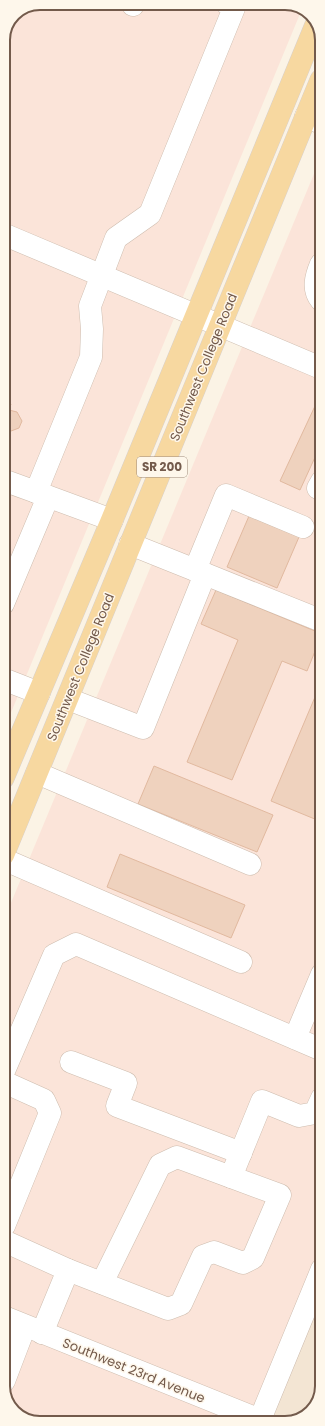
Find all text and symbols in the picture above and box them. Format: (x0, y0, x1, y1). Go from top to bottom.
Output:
street label: Southwest College Road (165, 290, 242, 444)
road number: SR 200 (137, 457, 187, 477)
street label: Southwest College Road (42, 590, 119, 744)
street label: Southwest 23rd Avenue (60, 1333, 208, 1408)

